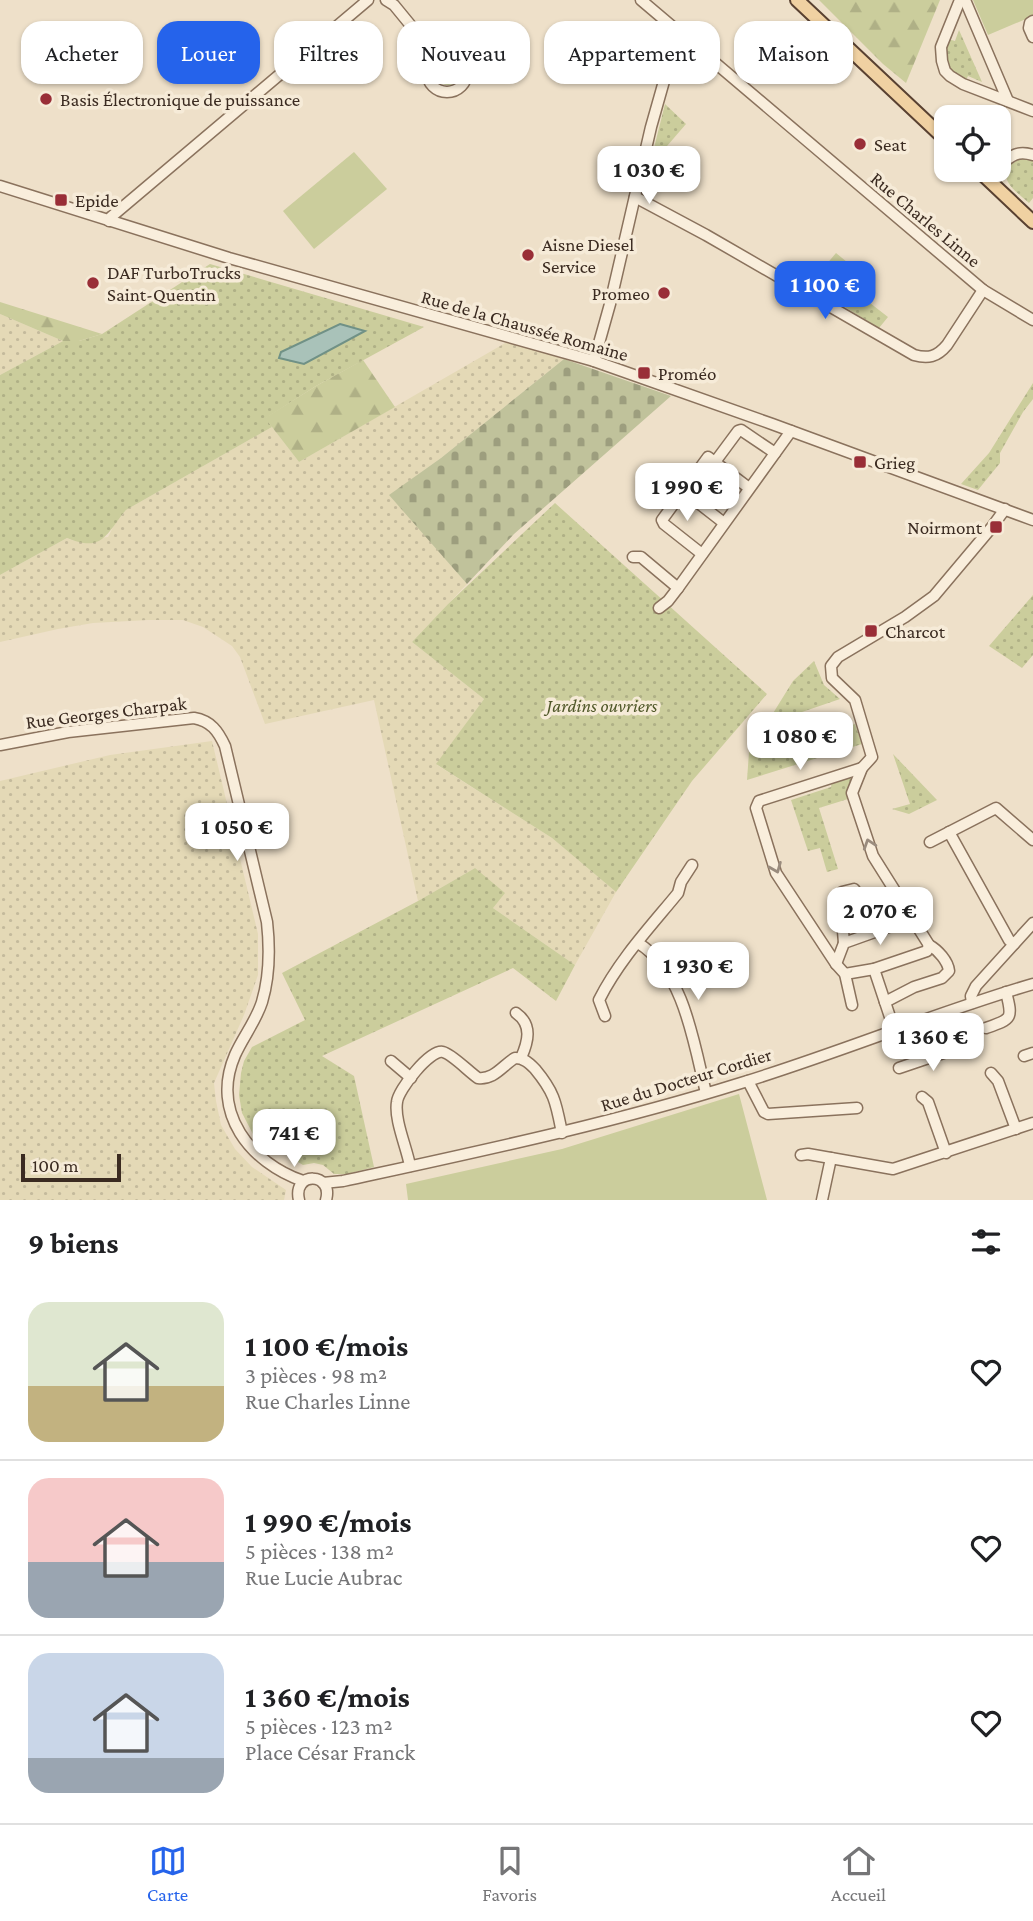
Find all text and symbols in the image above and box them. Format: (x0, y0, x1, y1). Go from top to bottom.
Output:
chip: Acheter (21, 21, 143, 84)
chip: Louer (157, 21, 260, 84)
chip: Filtres (274, 21, 383, 84)
chip: Nouveau (397, 21, 530, 84)
chip: Appartement (544, 21, 720, 84)
chip: Maison (734, 21, 853, 84)
place label: Basis Électronique de puissance (60, 89, 300, 110)
marker: Basis Électronique de puissance (38, 91, 54, 107)
map controls (934, 105, 1011, 182)
button: locate (934, 105, 1011, 182)
place label: Seat (874, 134, 907, 155)
marker: Seat (852, 136, 868, 152)
pin: 1 030 € (584, 146, 714, 206)
text: 1 030 € (613, 156, 685, 182)
street label: Rue Charles Linne (867, 167, 985, 271)
place label: Epide (75, 190, 119, 211)
marker: Epide (53, 192, 69, 208)
place label: Aisne Diesel Service (542, 234, 634, 277)
marker: Aisne Diesel Service (520, 247, 536, 263)
place label: DAF TurboTrucks Saint-Quentin (107, 262, 241, 305)
pin: 1 100 € (760, 262, 890, 321)
text: 1 100 € (790, 271, 860, 297)
marker: DAF TurboTrucks Saint-Quentin (85, 275, 101, 291)
place label: Promeo (592, 283, 650, 304)
marker: Promeo (656, 285, 672, 301)
street label: Rue de la Chaussée Romaine (419, 286, 631, 365)
place label: Proméo (658, 363, 716, 384)
marker: Proméo (636, 365, 652, 381)
place label: Grieg (874, 452, 915, 473)
marker: Grieg (852, 454, 868, 470)
pin: 1 990 € (622, 463, 752, 523)
text: 1 990 € (651, 473, 723, 499)
place label: Noirmont (907, 517, 983, 538)
marker: Noirmont (988, 519, 1004, 535)
place label: Charcot (885, 621, 946, 642)
marker: Charcot (863, 623, 879, 639)
street label: Rue Georges Charpak (25, 692, 189, 733)
park label: Jardins ouvriers (544, 695, 658, 716)
pin: 1 080 € (735, 712, 865, 772)
text: 1 080 € (763, 722, 837, 748)
pin: 1 050 € (172, 804, 302, 863)
text: 1 050 € (201, 813, 273, 839)
one-way arrow (863, 839, 877, 851)
one-way arrow (767, 862, 781, 874)
pin: 2 070 € (815, 888, 945, 947)
text: 2 070 € (843, 897, 917, 923)
pin: 1 930 € (633, 942, 763, 1002)
text: 1 930 € (663, 952, 733, 978)
pin: 1 360 € (868, 1014, 998, 1073)
text: 1 360 € (898, 1023, 968, 1049)
street label: Rue du Docteur Cordier (598, 1043, 774, 1116)
pin: 741 € (245, 1110, 343, 1169)
text: 741 € (269, 1119, 319, 1145)
scale bar (21, 1151, 121, 1183)
text: 100 m (32, 1155, 79, 1176)
icon: filters (967, 1223, 1005, 1261)
text: 9 biens (28, 1226, 119, 1259)
text: 1 100 €/mois (245, 1329, 408, 1362)
icon: home (84, 1330, 168, 1414)
icon: heart (967, 1353, 1005, 1391)
text: 3 pièces · 98 m² (245, 1362, 387, 1388)
text: Rue Charles Linne (245, 1388, 410, 1414)
text: 1 990 €/mois (245, 1505, 412, 1538)
icon: home (84, 1506, 168, 1590)
icon: heart (967, 1529, 1005, 1567)
text: 5 pièces · 138 m² (245, 1538, 394, 1564)
text: Rue Lucie Aubrac (245, 1564, 402, 1590)
text: 1 360 €/mois (245, 1680, 410, 1713)
icon: home (84, 1681, 168, 1765)
icon: heart (967, 1704, 1005, 1742)
text: 5 pièces · 123 m² (245, 1713, 392, 1739)
text: Place César Franck (245, 1739, 415, 1765)
tab: Carte (147, 1842, 188, 1905)
tab: Favoris (482, 1842, 537, 1905)
tab: Accueil (831, 1842, 886, 1905)

